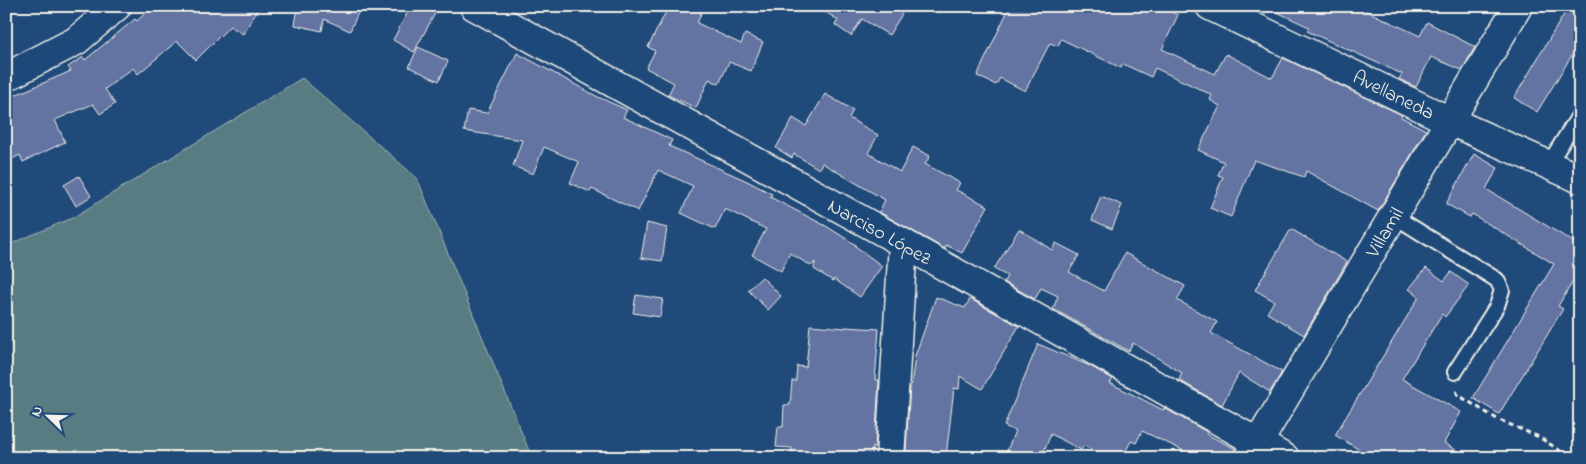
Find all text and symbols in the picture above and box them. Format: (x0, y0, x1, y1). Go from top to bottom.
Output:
street label: Avellaneda (1347, 64, 1439, 129)
street label: Narciso López (822, 193, 936, 274)
street label: Villamil (1359, 203, 1412, 265)
north arrow (22, 392, 72, 442)
text: N (26, 403, 49, 420)

